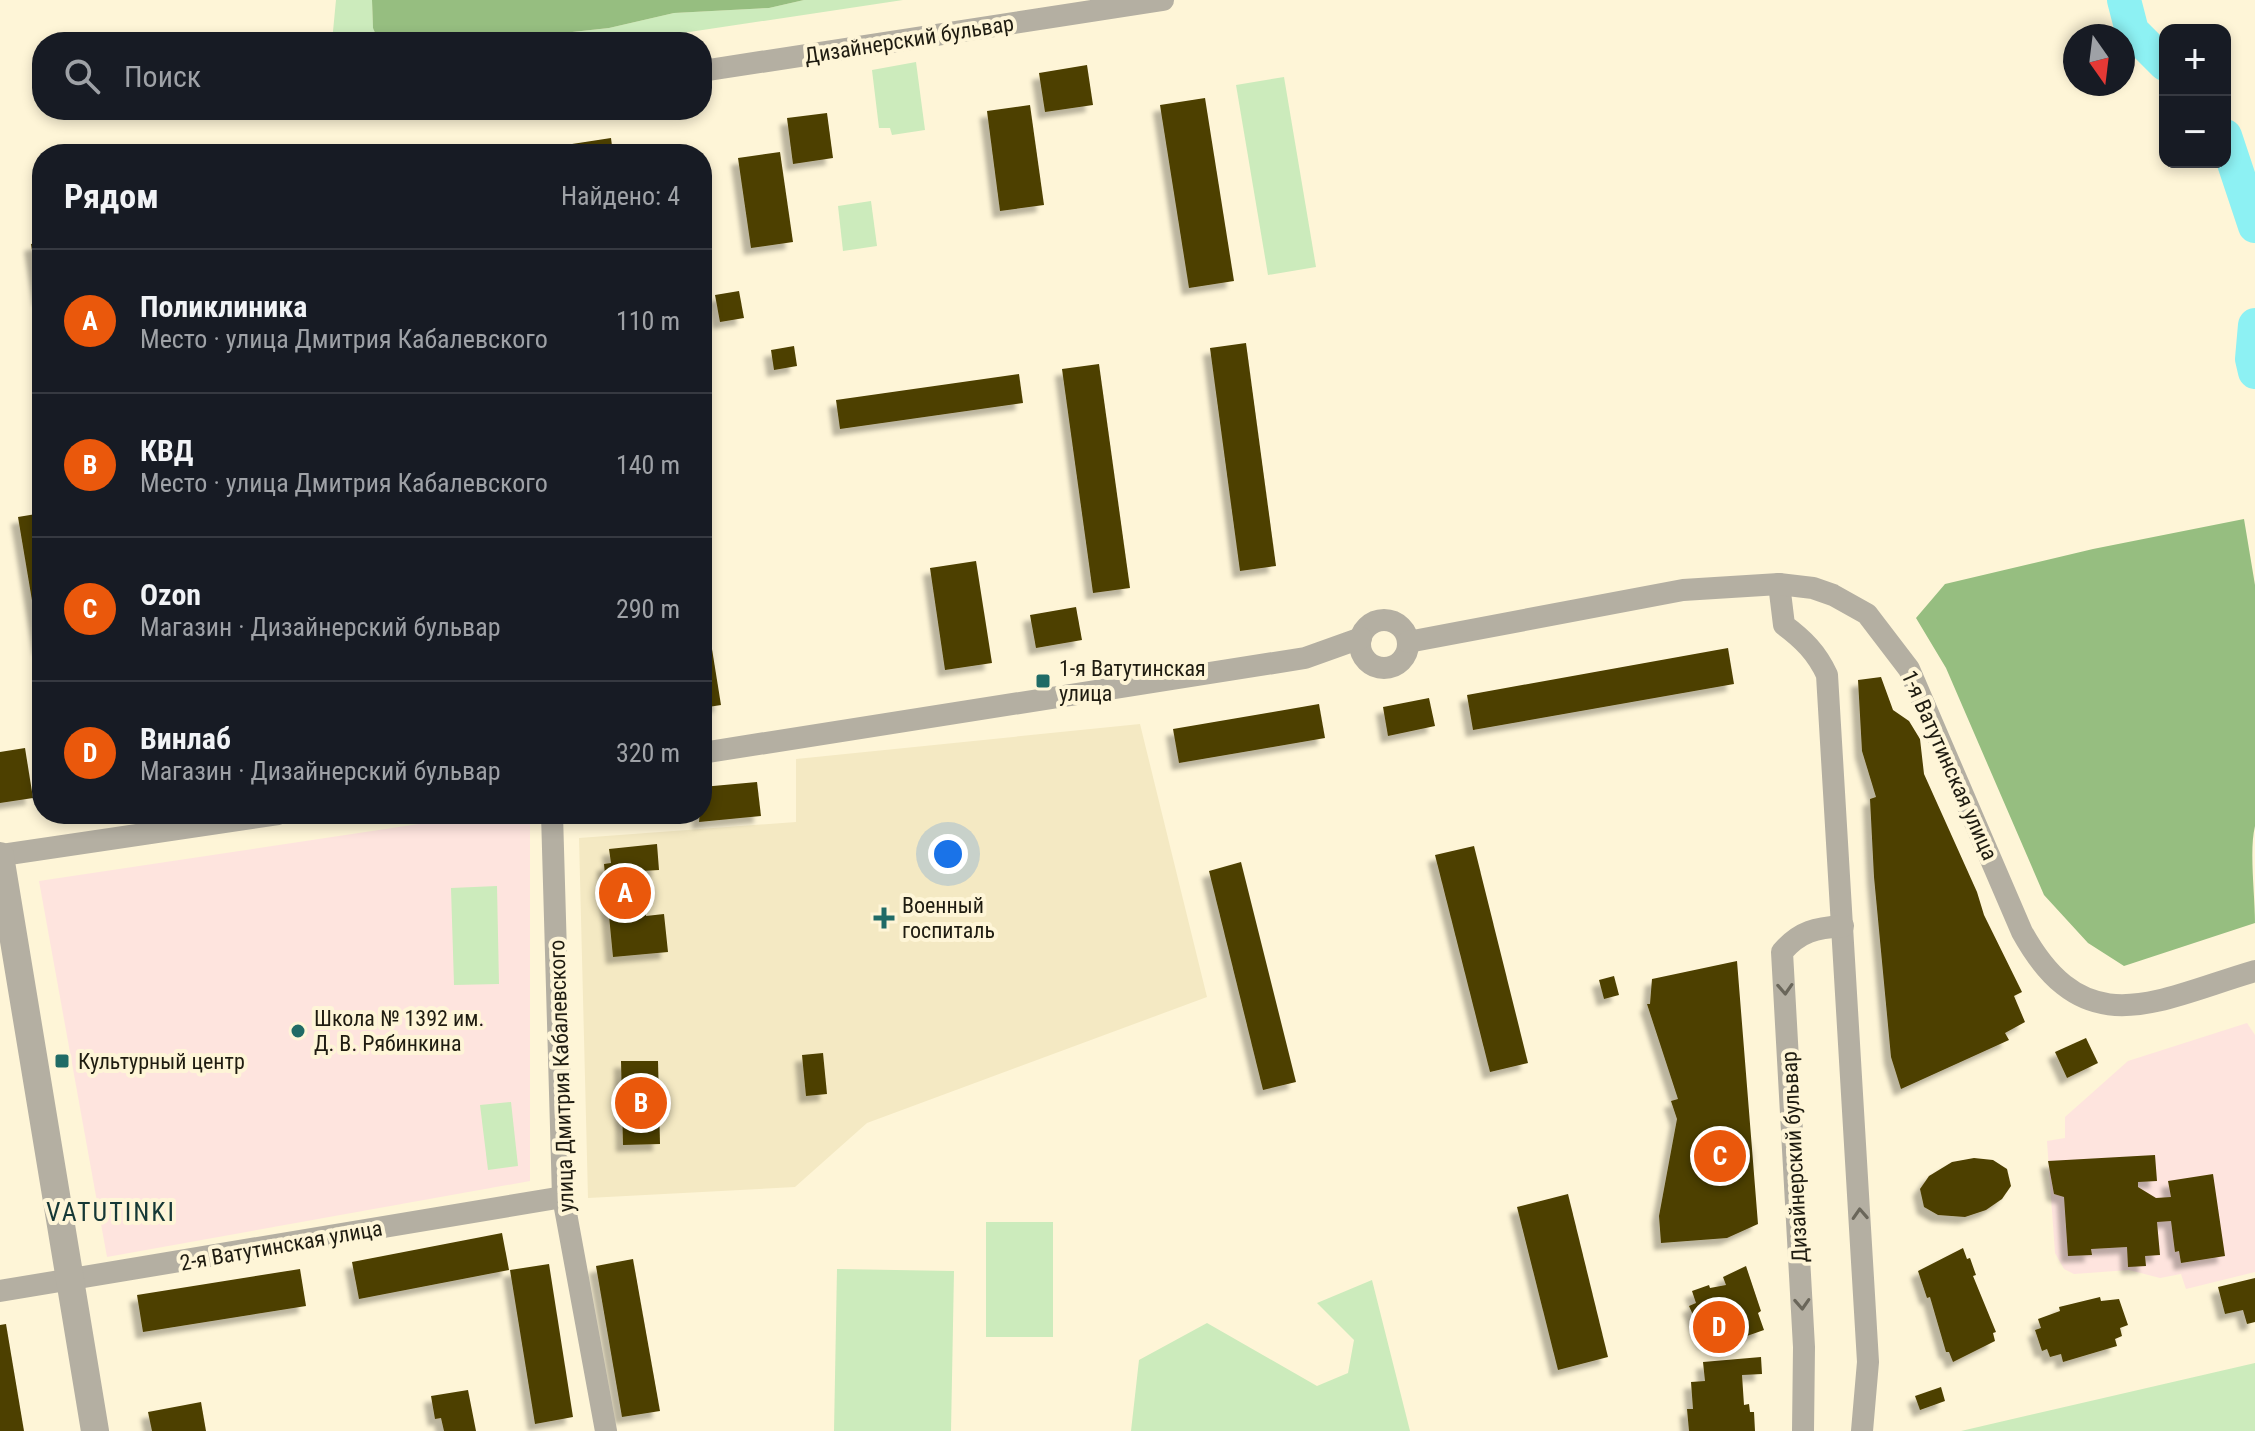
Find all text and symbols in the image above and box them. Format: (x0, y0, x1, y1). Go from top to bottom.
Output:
street label: Дизайнерский бульвар (803, 11, 1015, 68)
north arrow (2063, 24, 2135, 96)
map controls (2159, 24, 2231, 168)
button: + (2159, 24, 2231, 96)
search box (32, 32, 712, 120)
icon: search (60, 54, 104, 98)
text: Поиск (124, 59, 201, 94)
button: − (2159, 96, 2231, 168)
text: Рядом (64, 176, 159, 216)
text: Найдено: 4 (561, 181, 680, 211)
text: Поликлиника (140, 289, 308, 324)
text: A (82, 306, 98, 336)
text: 110 m (616, 306, 680, 336)
text: Место · улица Дмитрия Кабалевского (140, 324, 548, 354)
text: КВД (140, 433, 193, 468)
text: B (83, 450, 97, 480)
text: 140 m (616, 450, 680, 480)
text: Место · улица Дмитрия Кабалевского (140, 468, 548, 498)
text: Ozon (140, 577, 201, 612)
text: C (83, 594, 97, 624)
text: 290 m (616, 594, 680, 624)
text: Магазин · Дизайнерский бульвар (140, 612, 500, 642)
place label: 1-я Ватутинская улица (1059, 656, 1206, 706)
street label: 1-я Ватутинская улица (1896, 667, 2003, 864)
marker: 1-я Ватутинская улица (1034, 672, 1052, 690)
text: Винлаб (140, 721, 231, 756)
text: D (83, 738, 97, 768)
text: 320 m (616, 738, 680, 768)
text: Магазин · Дизайнерский бульвар (140, 756, 500, 786)
your location (928, 834, 968, 874)
pin: A (599, 863, 651, 923)
place label: Военный госпиталь (902, 893, 995, 943)
marker: Военный госпиталь (873, 907, 895, 929)
street label: улица Дмитрия Кабалевского (544, 939, 579, 1213)
one-way arrow (1776, 983, 1793, 996)
place label: Школа № 1392 им. Д. В. Рябинкина (314, 1006, 484, 1056)
marker: Школа № 1392 им. Д. В. Рябинкина (289, 1022, 307, 1040)
place label: Культурный центр (78, 1049, 245, 1074)
street label: Дизайнерский бульвар (1776, 1051, 1813, 1263)
marker: Культурный центр (53, 1052, 71, 1070)
pin: B (615, 1073, 667, 1133)
pin: C (1694, 1126, 1746, 1186)
district label: VATUTINKI (46, 1197, 176, 1227)
one-way arrow (1852, 1207, 1869, 1220)
street label: 2-я Ватутинская улица (178, 1215, 384, 1276)
pin: D (1693, 1297, 1745, 1357)
one-way arrow (1793, 1298, 1810, 1311)

